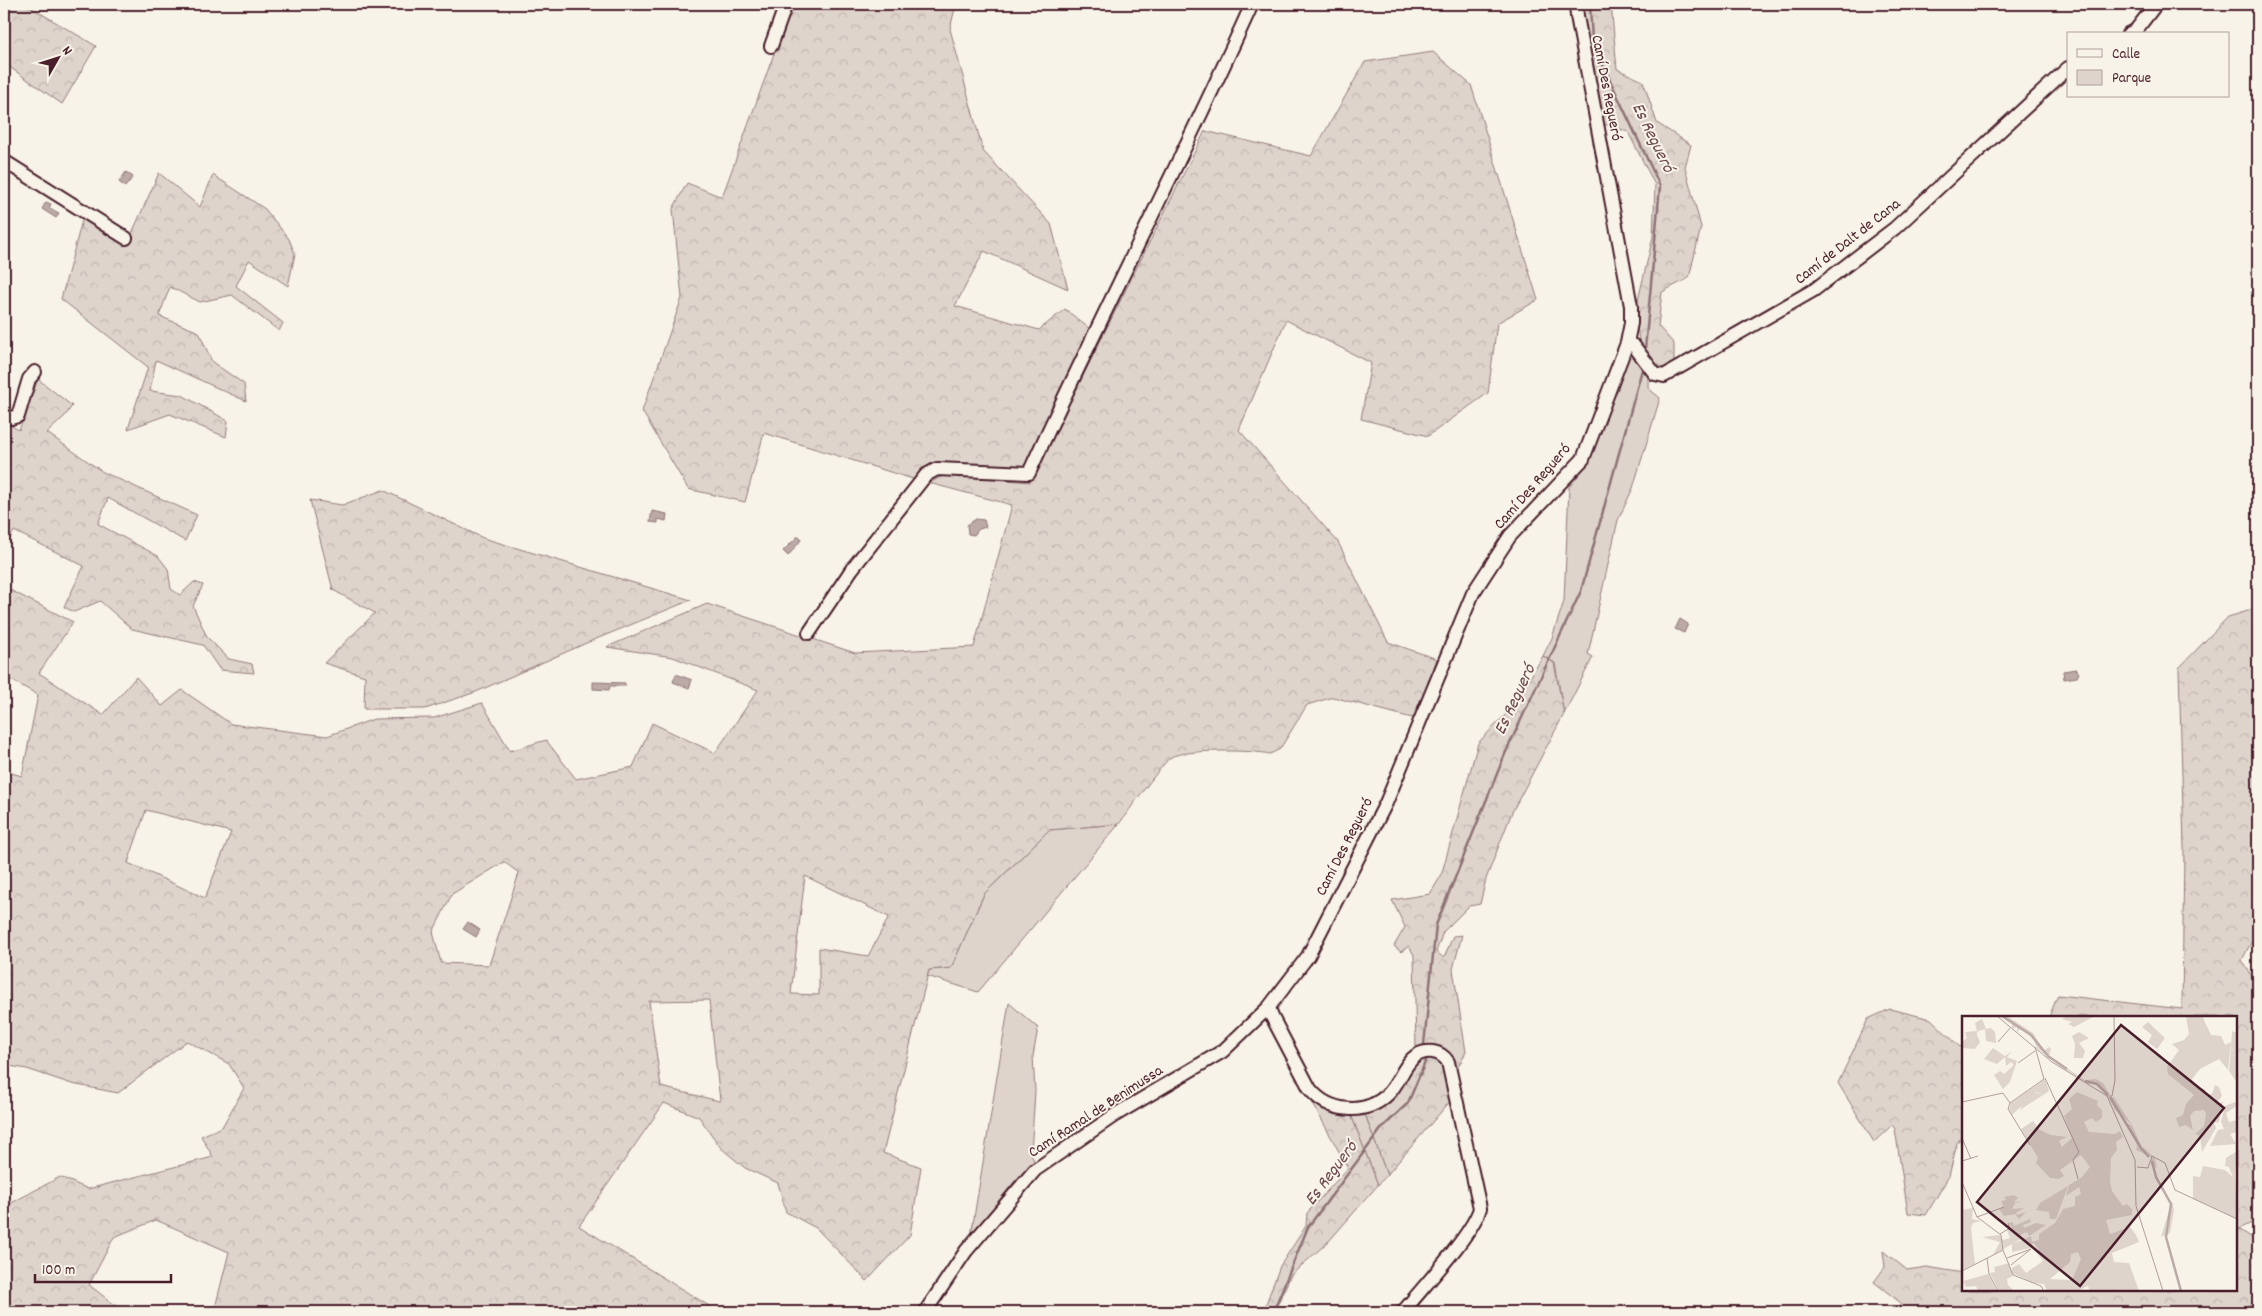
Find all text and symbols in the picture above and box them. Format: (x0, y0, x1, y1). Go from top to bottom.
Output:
north arrow (32, 32, 82, 82)
legend (2067, 32, 2230, 98)
street label: Camí Des Regueró (1584, 33, 1628, 143)
text: N (57, 42, 77, 60)
text: Calle (2112, 44, 2141, 66)
text: Parque (2112, 68, 2152, 90)
water label: Es Regueró (1624, 99, 1681, 179)
street label: Camí de Dalt de Cana (1790, 193, 1906, 291)
street label: Camí Des Regueró (1489, 439, 1577, 535)
water label: Es Regueró (1489, 659, 1544, 739)
street label: Camí Des Regueró (1310, 794, 1380, 900)
inset map (1962, 1016, 2237, 1291)
street label: Camí Ramal de Benimussa (1024, 1060, 1168, 1164)
water label: Es Regueró (1300, 1135, 1366, 1211)
scale bar (35, 1251, 171, 1283)
text: 100 m (42, 1260, 75, 1282)

